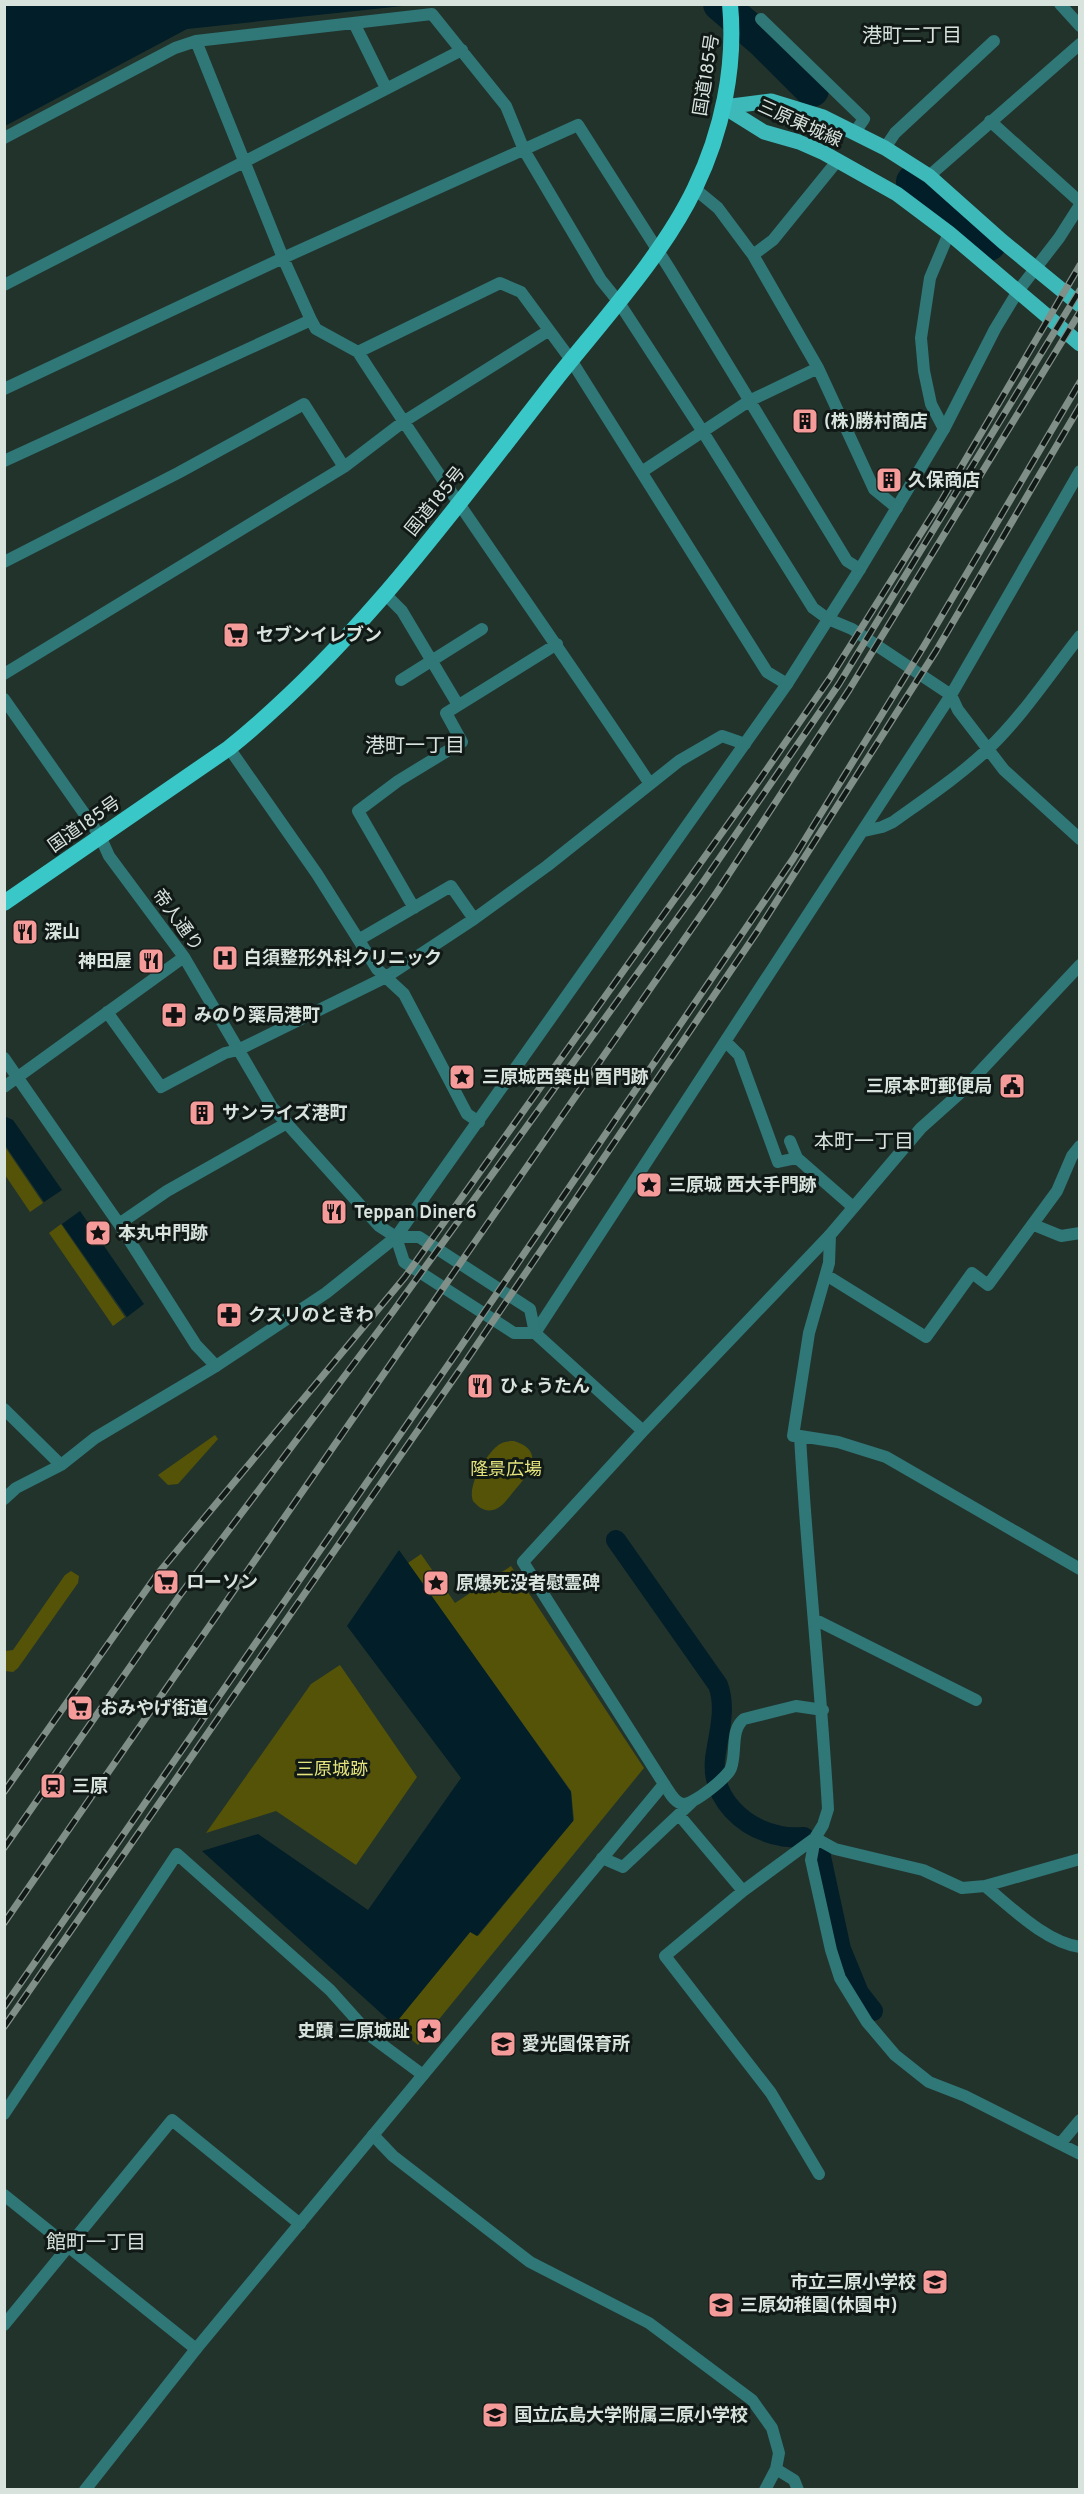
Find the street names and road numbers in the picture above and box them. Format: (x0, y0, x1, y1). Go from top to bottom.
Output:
street label: 国道185号 (690, 33, 725, 118)
street label: 三原東城線 (754, 96, 845, 153)
street label: 国道185号 (401, 462, 471, 541)
street label: 国道185号 (44, 792, 125, 858)
street label: 帝人通り (146, 885, 207, 957)

